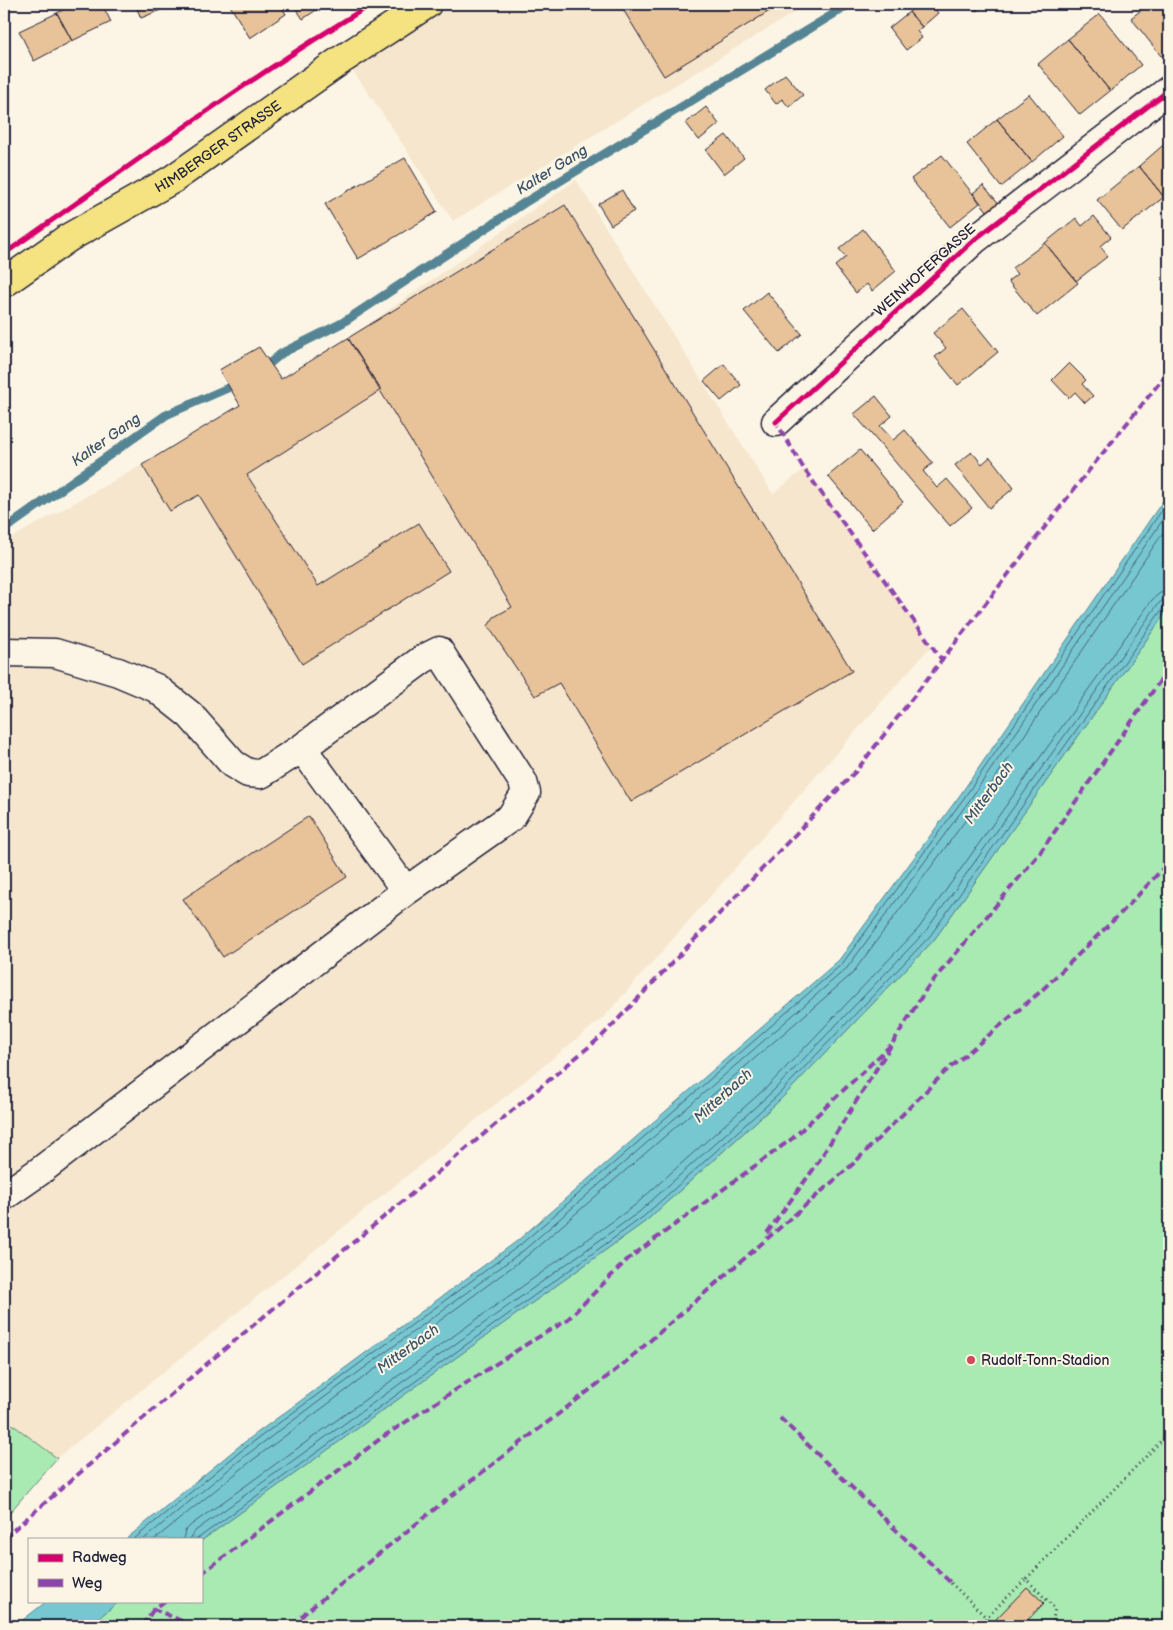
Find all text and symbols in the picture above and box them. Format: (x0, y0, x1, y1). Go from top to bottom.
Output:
street label: HIMBERGER STRASSE (152, 97, 284, 196)
water label: Kalter Gang (513, 140, 592, 199)
street label: WEINHOFERGASSE (871, 220, 979, 320)
water label: Kalter Gang (68, 409, 145, 471)
water label: Mitterbach (960, 758, 1018, 828)
water label: Mitterbach (690, 1065, 756, 1127)
water label: Mitterbach (373, 1320, 443, 1378)
place label: Rudolf-Tonn-Stadion (981, 1352, 1110, 1369)
marker: Rudolf-Tonn-Stadion (965, 1354, 977, 1366)
legend (28, 1538, 202, 1602)
text: Radweg (72, 1548, 127, 1567)
text: Weg (72, 1574, 102, 1593)

